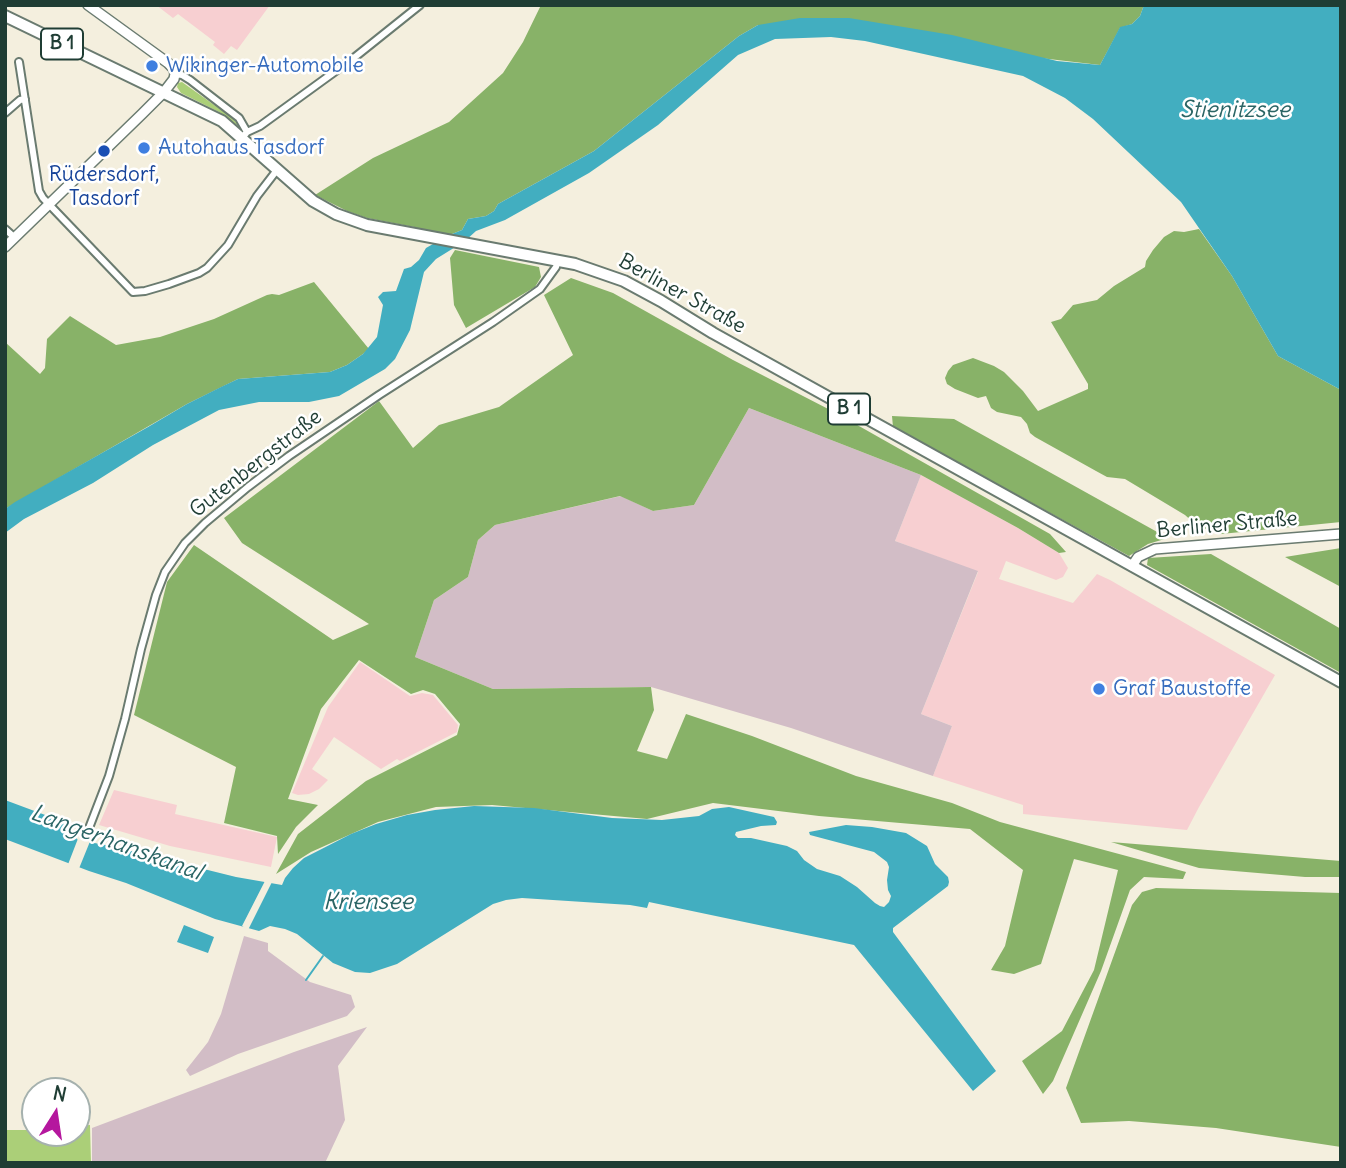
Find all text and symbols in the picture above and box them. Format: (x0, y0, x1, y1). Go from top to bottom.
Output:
road number: B 1 (41, 28, 83, 60)
place label: Wikinger-Automobile (166, 53, 364, 79)
marker: Wikinger-Automobile (144, 58, 160, 74)
water label: Stienitzsee (1180, 96, 1290, 124)
place label: Autohaus Tasdorf (158, 135, 324, 161)
marker: Autohaus Tasdorf (136, 140, 152, 156)
marker: Rüdersdorf, Tasdorf (96, 143, 112, 159)
place label: Rüdersdorf, Tasdorf (49, 162, 159, 212)
street label: Berliner Straße (614, 249, 750, 339)
road number: B 1 (828, 394, 870, 424)
street label: Gutenbergstraße (185, 405, 327, 523)
street label: Berliner Straße (1155, 506, 1299, 544)
place label: Graf Baustoffe (1113, 676, 1251, 702)
marker: Graf Baustoffe (1091, 681, 1107, 697)
water label: Langerhanskanal (27, 799, 205, 887)
water label: Kriensee (323, 888, 413, 916)
north arrow (21, 1077, 91, 1147)
text: N (51, 1080, 69, 1107)

